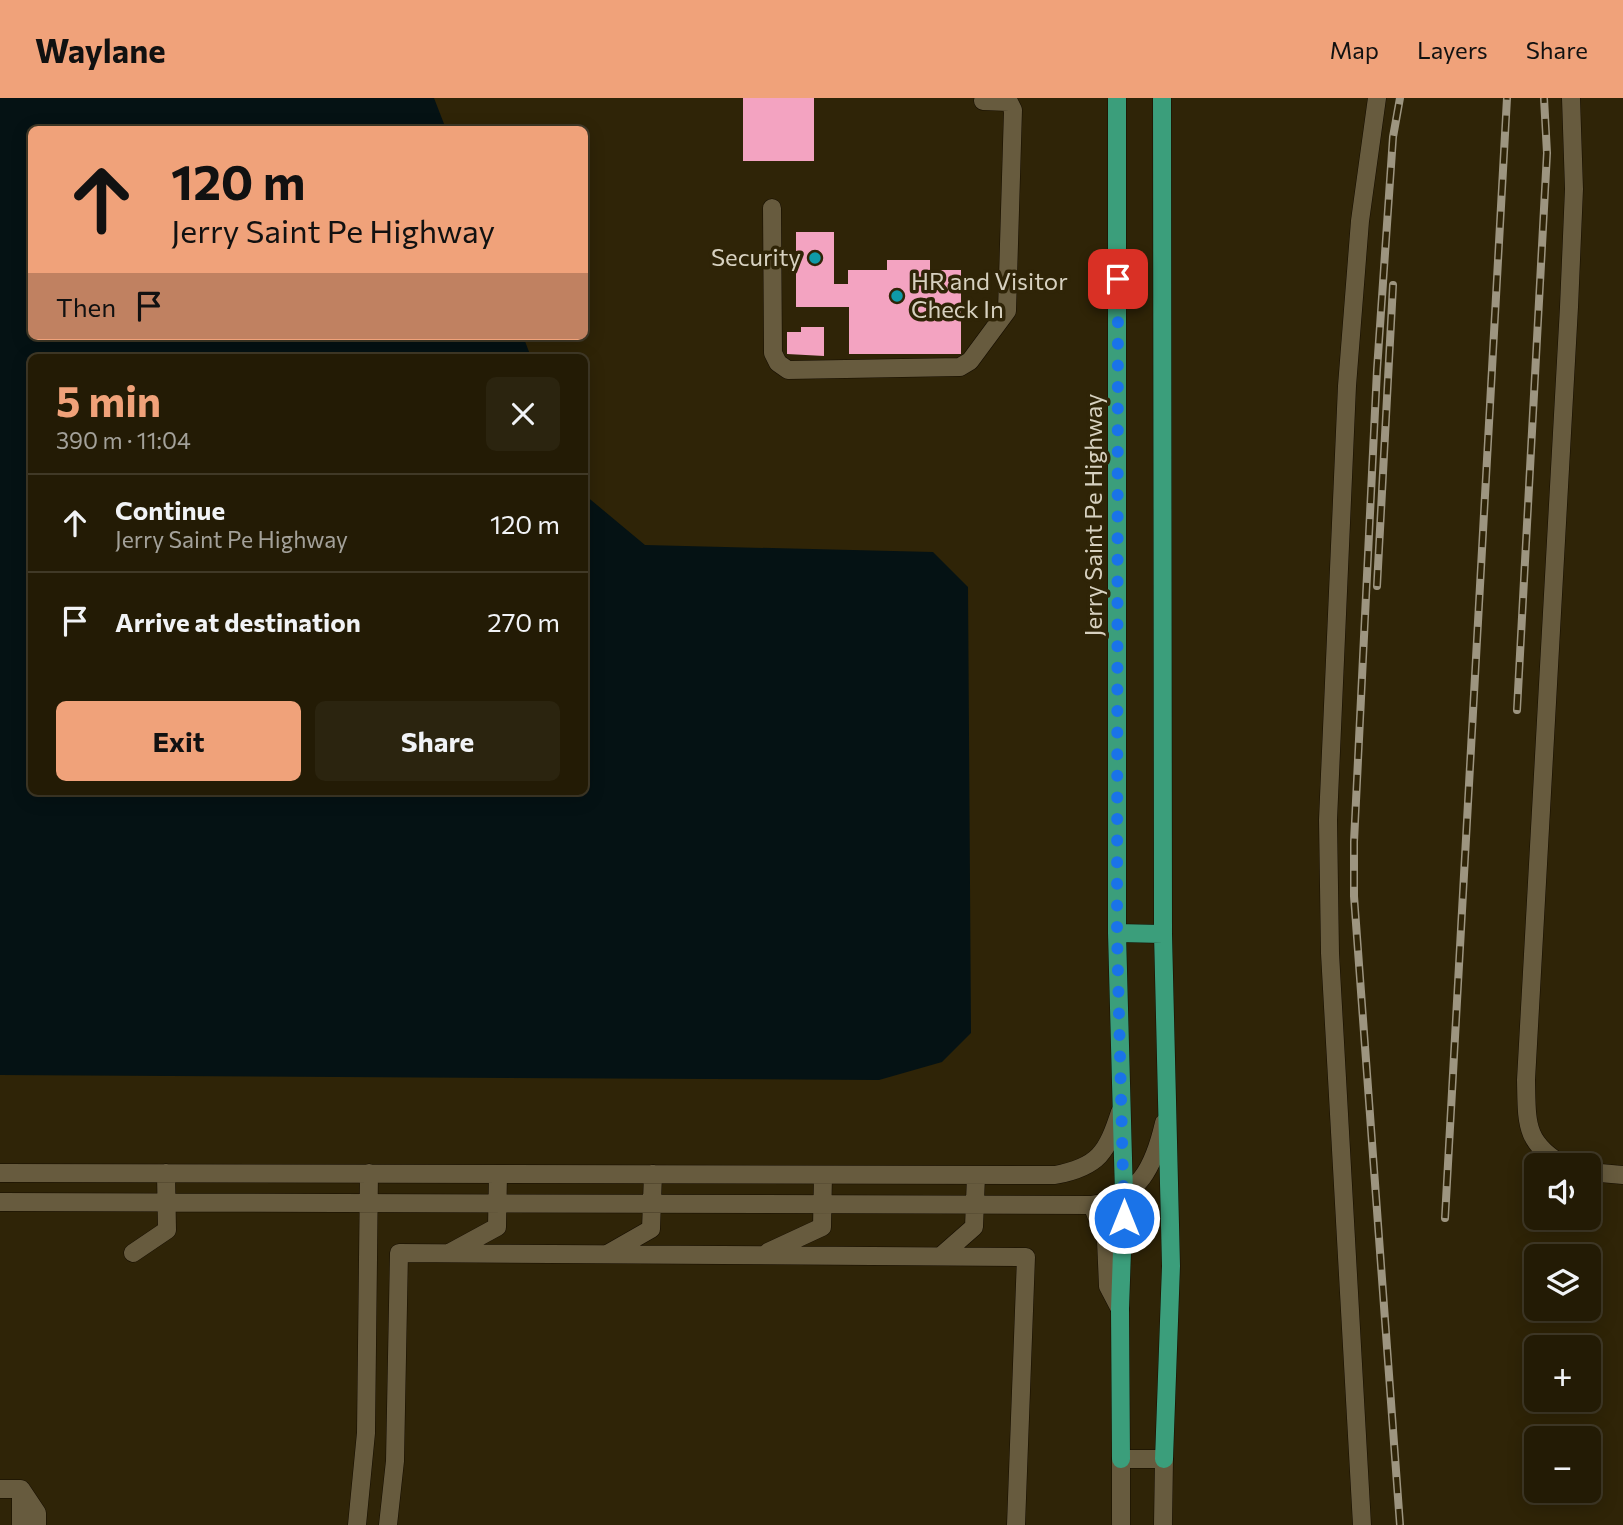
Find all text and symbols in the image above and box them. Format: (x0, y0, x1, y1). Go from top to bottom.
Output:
text: Waylane (35, 29, 166, 70)
text: Map (1330, 35, 1379, 64)
text: Layers (1417, 35, 1488, 64)
text: Share (1526, 35, 1588, 64)
text: 120 m (171, 150, 305, 210)
icon: ahead (56, 154, 147, 245)
text: Jerry Saint Pe Highway (171, 210, 495, 250)
place label: Security (711, 242, 801, 271)
pin (1088, 249, 1148, 309)
marker: Security (807, 250, 823, 266)
icon: arrive (1099, 260, 1137, 298)
place label: HR and Visitor Check In (911, 266, 1068, 323)
icon: arrive (130, 287, 168, 325)
marker: HR and Visitor Check In (889, 288, 905, 304)
text: Then (56, 291, 116, 322)
text: 5 min (56, 374, 161, 426)
button: close (486, 377, 560, 451)
street label: Jerry Saint Pe Highway (1078, 393, 1107, 637)
text: 390 m · 11:04 (56, 426, 191, 454)
text: Continue (115, 494, 225, 525)
icon: ahead (56, 504, 94, 542)
text: 120 m (490, 508, 560, 539)
text: Jerry Saint Pe Highway (115, 525, 348, 553)
icon: arrive (56, 602, 94, 640)
text: Arrive at destination (115, 606, 361, 637)
text: 270 m (487, 606, 560, 637)
button: Exit (56, 701, 301, 781)
button: Share (315, 701, 560, 781)
map controls (1524, 1153, 1601, 1503)
button: sound (1524, 1153, 1601, 1230)
position arrow (1087, 1181, 1161, 1255)
button: layers (1524, 1244, 1601, 1321)
button: + (1524, 1335, 1601, 1412)
button: − (1524, 1426, 1601, 1503)

